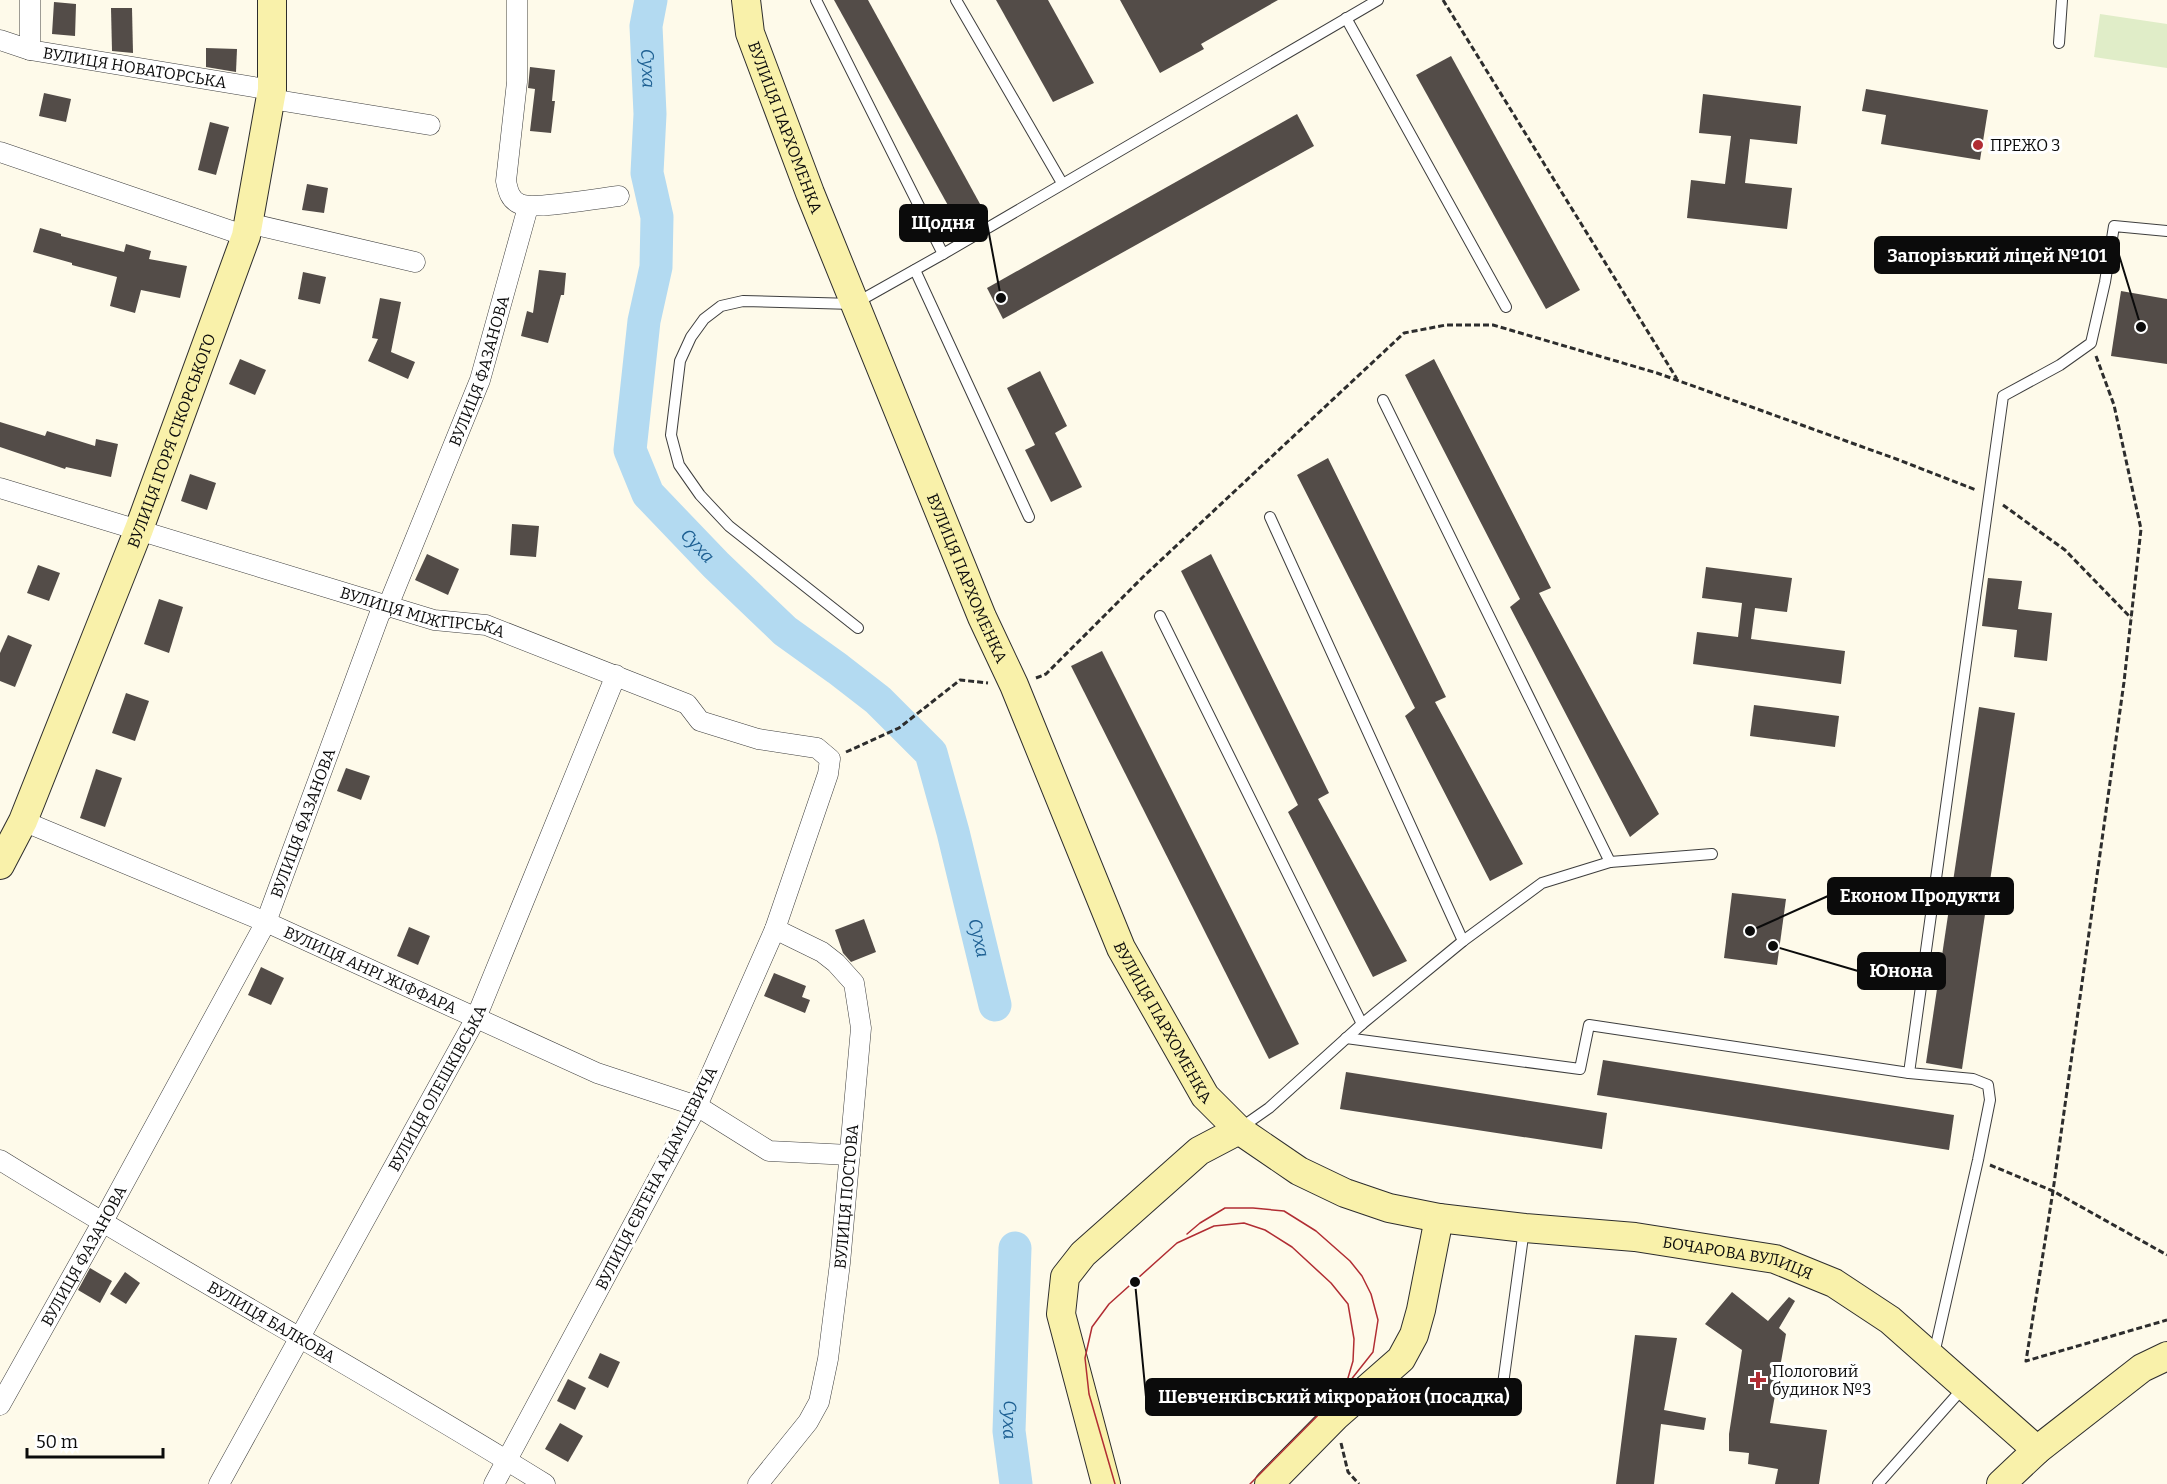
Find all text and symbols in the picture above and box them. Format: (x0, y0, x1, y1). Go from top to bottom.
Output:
street label: ВУЛИЦЯ ПАРХОМЕНКА (744, 39, 826, 217)
street label: ВУЛИЦЯ НОВАТОРСЬКА (42, 43, 229, 92)
water label: Суха (636, 48, 660, 89)
place label: ПРЕЖО 3 (1990, 136, 2060, 155)
marker: ПРЕЖО 3 (1971, 138, 1985, 152)
callout: Щодня (900, 205, 987, 241)
text: Щодня (911, 212, 975, 234)
callout: Запорізький ліцей №101 (1875, 237, 2119, 273)
text: Запорізький ліцей №101 (1887, 245, 2107, 267)
street label: ВУЛИЦЯ ФАЗАНОВА (445, 293, 513, 449)
street label: ВУЛИЦЯ ІГОРЯ СІКОРСЬКОГО (123, 331, 220, 551)
street label: ВУЛИЦЯ ПАРХОМЕНКА (923, 491, 1011, 667)
water label: Суха (676, 524, 719, 568)
street label: ВУЛИЦЯ МІЖГІРСЬКА (338, 583, 508, 642)
street label: ВУЛИЦЯ ФАЗАНОВА (267, 745, 339, 900)
callout: Економ Продукти (1828, 878, 2013, 914)
text: Економ Продукти (1840, 885, 2000, 907)
water label: Суха (963, 916, 994, 960)
street label: ВУЛИЦЯ АНРІ ЖІФФАРА (281, 922, 460, 1018)
street label: ВУЛИЦЯ ПАРХОМЕНКА (1110, 939, 1216, 1108)
callout: Юнона (1858, 953, 1945, 989)
text: Юнона (1869, 960, 1933, 982)
street label: ВУЛИЦЯ ОЛЕШКІВСЬКА (384, 1002, 490, 1175)
street label: ВУЛИЦЯ ЄВГЕНА АДАМЦЕВИЧА (592, 1063, 722, 1293)
street label: ВУЛИЦЯ ПОСТОВА (830, 1123, 862, 1270)
street label: ВУЛИЦЯ ФАЗАНОВА (37, 1182, 131, 1330)
street label: БОЧАРОВА ВУЛИЦЯ (1661, 1232, 1815, 1283)
street label: ВУЛИЦЯ БАЛКОВА (204, 1277, 339, 1367)
place label: Пологовий будинок №3 (1772, 1362, 1871, 1399)
marker: Пологовий будинок №3 (1749, 1371, 1767, 1389)
callout: Шевченківський мікрорайон (посадка) (1146, 1379, 1521, 1415)
text: Шевченківський мікрорайон (посадка) (1158, 1386, 1510, 1408)
water label: Суха (998, 1400, 1021, 1441)
scale bar (27, 1421, 164, 1459)
text: 50 m (36, 1431, 78, 1453)

